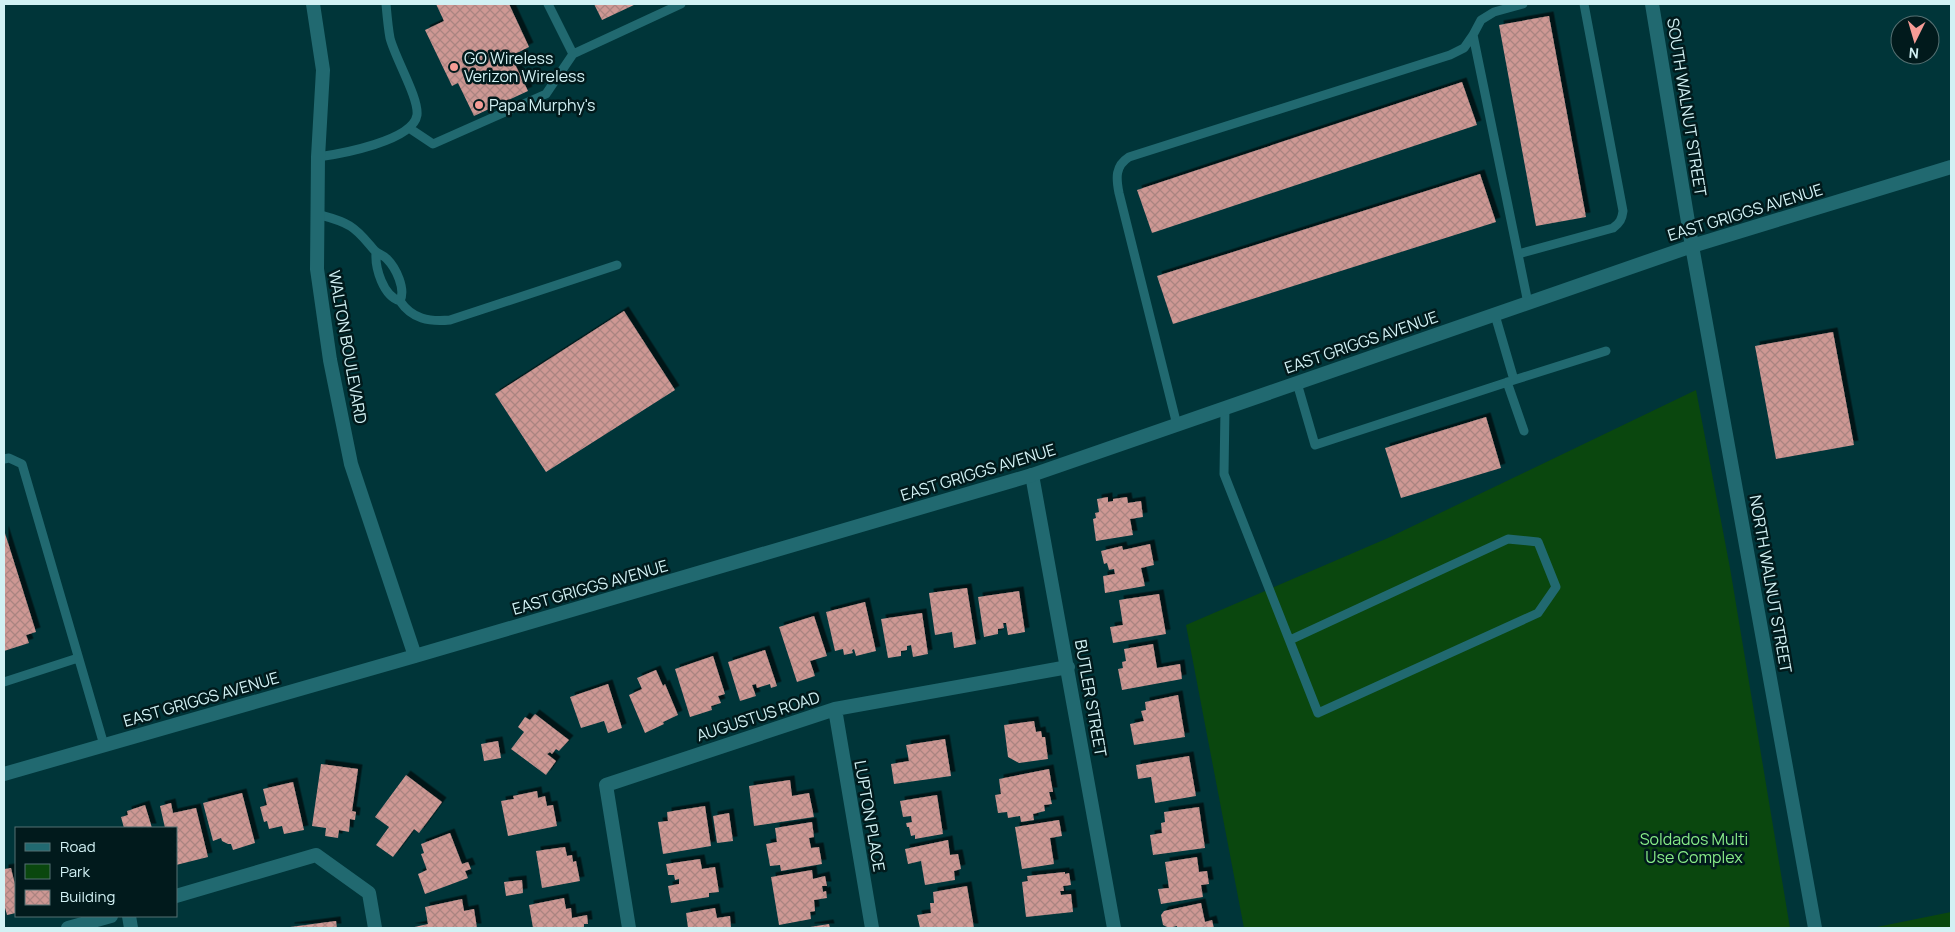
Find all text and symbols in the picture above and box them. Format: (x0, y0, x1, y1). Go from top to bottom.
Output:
north arrow (1890, 15, 1940, 65)
street label: SOUTH WALNUT STREET (1662, 16, 1712, 198)
text: N (1908, 44, 1920, 63)
place label: GO Wireless Verizon Wireless (464, 47, 585, 87)
marker: GO Wireless Verizon Wireless (448, 61, 460, 73)
place label: Papa Murphy's (489, 94, 595, 116)
marker: Papa Murphy's (473, 99, 485, 111)
street label: EAST GRIGGS AVENUE (1665, 178, 1825, 246)
street label: WALTON BOULEVARD (324, 269, 372, 426)
street label: EAST GRIGGS AVENUE (1281, 305, 1441, 379)
street label: EAST GRIGGS AVENUE (898, 438, 1058, 506)
street label: NORTH WALNUT STREET (1745, 493, 1798, 675)
street label: EAST GRIGGS AVENUE (510, 554, 670, 620)
street label: BUTLER STREET (1070, 638, 1112, 759)
street label: EAST GRIGGS AVENUE (121, 666, 281, 732)
street label: AUGUSTUS ROAD (693, 686, 823, 746)
street label: LUPTON PLACE (849, 759, 891, 873)
legend (15, 827, 178, 917)
park label: Soldados Multi Use Complex (1640, 828, 1748, 868)
text: Road (60, 836, 96, 857)
text: Park (60, 861, 90, 882)
text: Building (60, 886, 115, 907)

